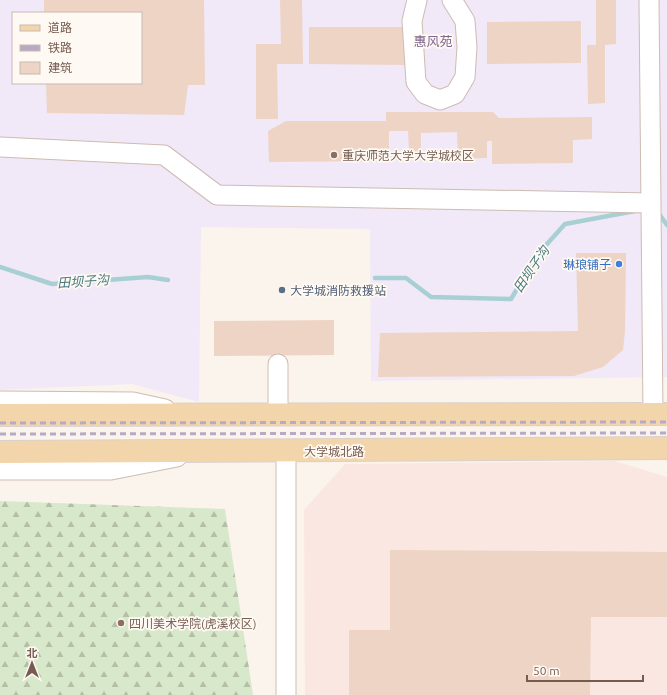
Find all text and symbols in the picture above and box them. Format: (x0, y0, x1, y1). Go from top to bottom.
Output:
legend (12, 12, 142, 84)
text: 道路 (48, 21, 72, 34)
district label: 惠风苑 (413, 34, 453, 48)
text: 铁路 (48, 41, 72, 54)
text: 建筑 (48, 61, 72, 74)
place label: 重庆师范大学大学城校区 (342, 149, 474, 162)
marker: 重庆师范大学大学城校区 (329, 150, 339, 160)
water label: 田坝子沟 (511, 242, 552, 294)
place label: 琳琅铺子 (563, 258, 611, 271)
marker: 琳琅铺子 (614, 259, 624, 269)
water label: 田坝子沟 (57, 272, 111, 290)
place label: 大学城消防救援站 (290, 284, 386, 297)
marker: 大学城消防救援站 (277, 285, 287, 295)
street label: 大学城北路 (304, 445, 364, 458)
place label: 四川美术学院(虎溪校区) (129, 617, 257, 631)
marker: 四川美术学院(虎溪校区) (116, 618, 126, 628)
north arrow (12, 643, 52, 683)
text: 北 (27, 647, 38, 659)
scale bar (527, 657, 643, 683)
text: 50 m (533, 664, 560, 677)

